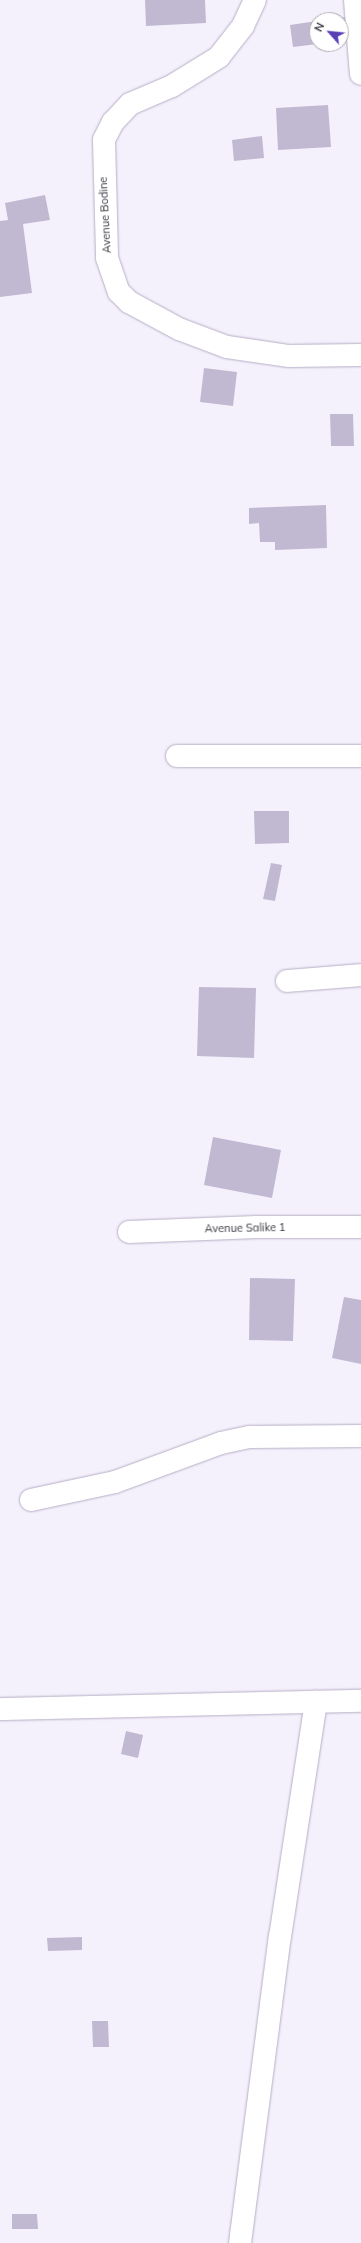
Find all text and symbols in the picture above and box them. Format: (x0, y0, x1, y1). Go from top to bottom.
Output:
north arrow (309, 12, 349, 52)
text: N (311, 20, 327, 34)
street label: Avenue Bodine (96, 176, 114, 254)
street label: Avenue Salike 1 (204, 1221, 286, 1235)

